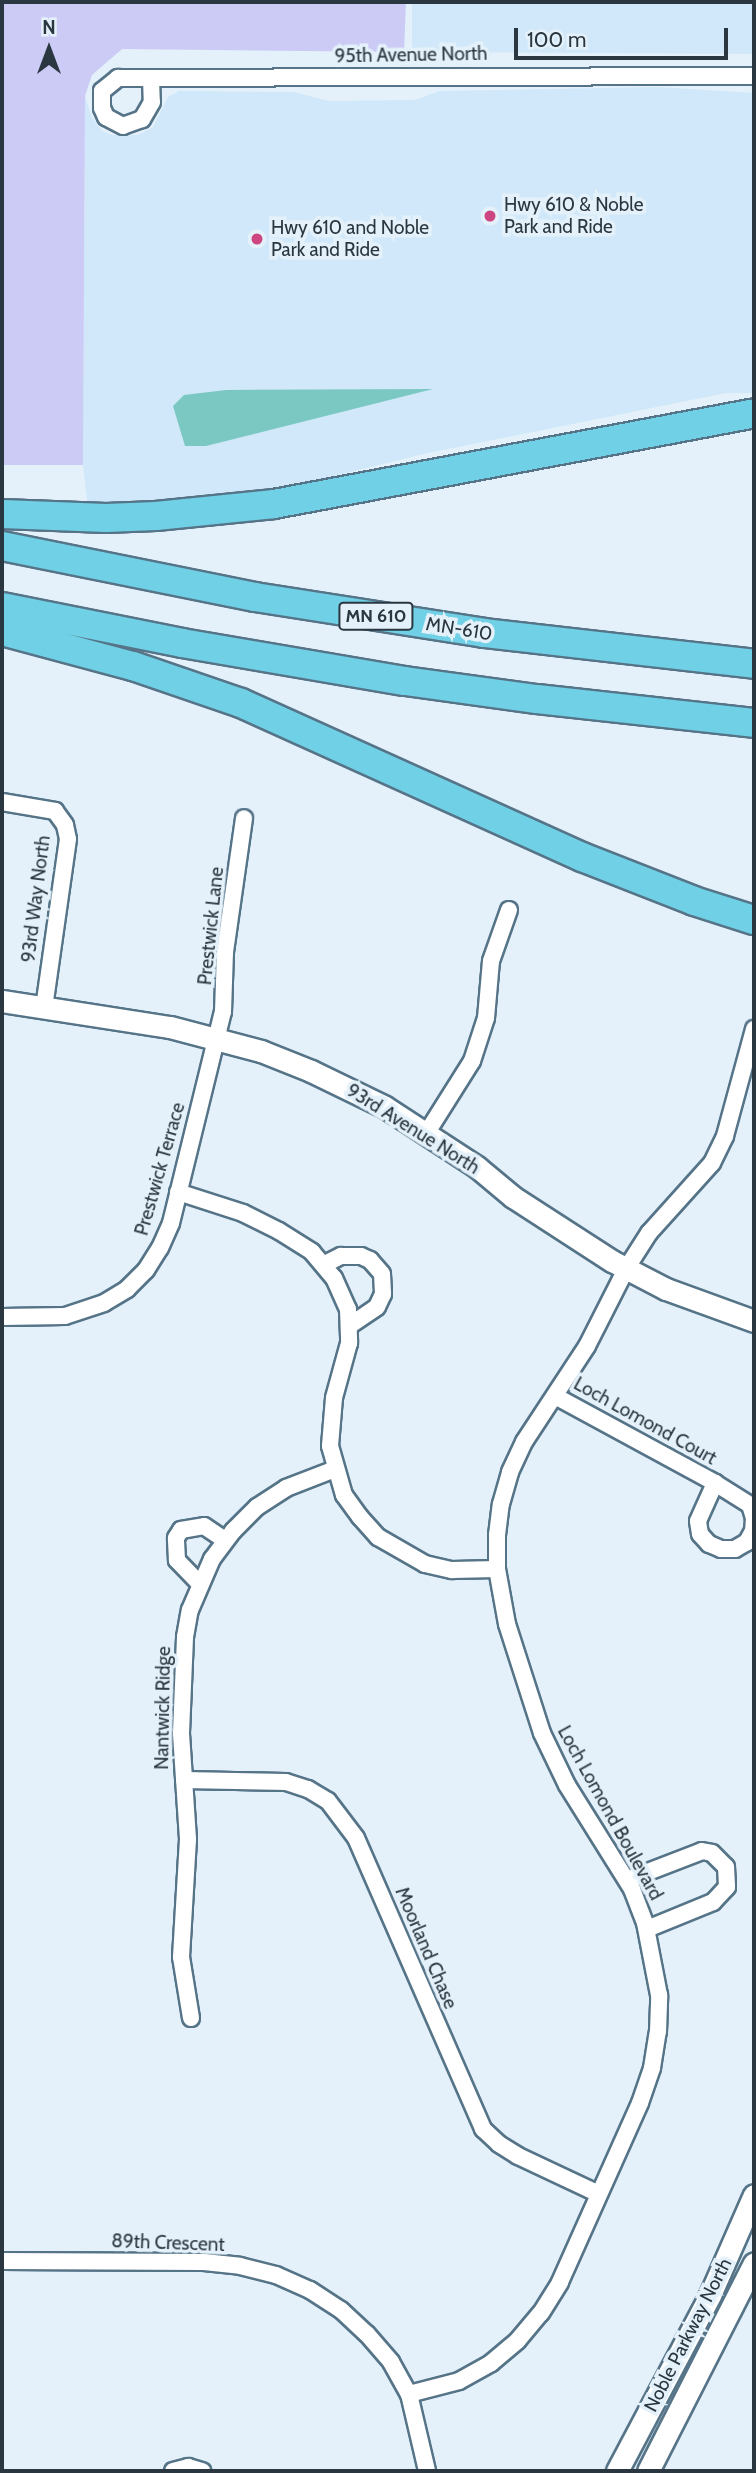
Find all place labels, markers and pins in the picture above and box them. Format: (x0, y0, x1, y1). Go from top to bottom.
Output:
place label: Hwy 610 & Noble Park and Ride (504, 194, 643, 238)
marker: Hwy 610 & Noble Park and Ride (482, 208, 498, 224)
place label: Hwy 610 and Noble Park and Ride (271, 217, 429, 261)
marker: Hwy 610 and Noble Park and Ride (249, 231, 265, 247)

